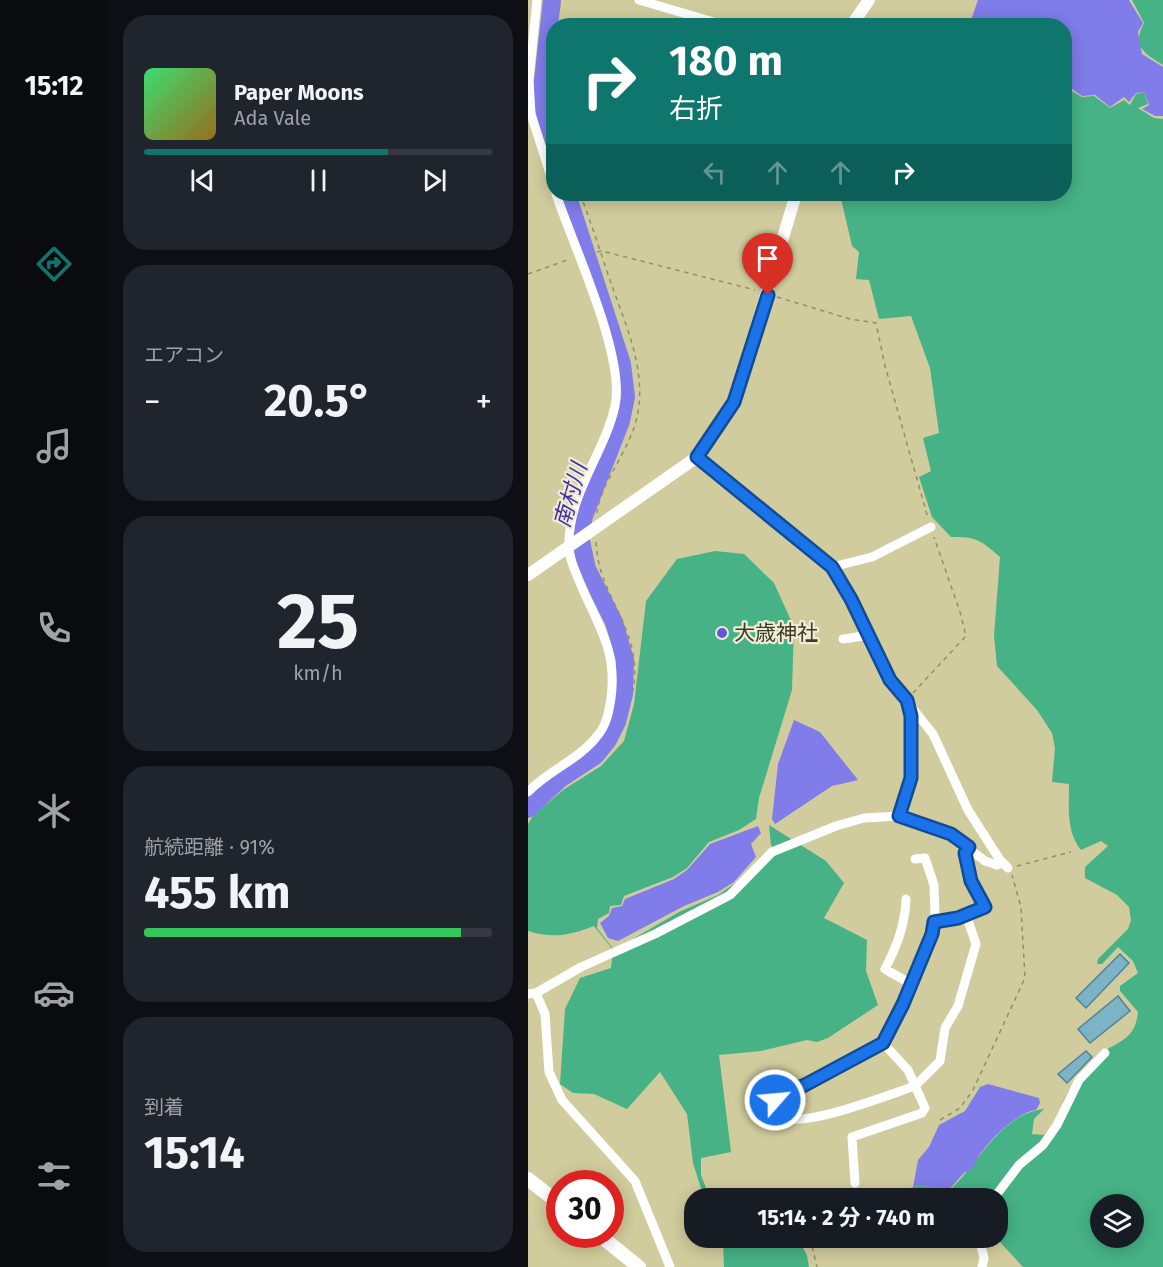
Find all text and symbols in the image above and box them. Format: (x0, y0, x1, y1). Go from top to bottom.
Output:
text: 180 m (669, 36, 783, 86)
icon: right (570, 42, 648, 120)
text: 15:12 (24, 70, 84, 102)
text: Paper Moons (234, 79, 364, 106)
text: 右折 (669, 93, 723, 125)
text: Ada Vale (234, 106, 311, 130)
icon: left (698, 156, 731, 189)
icon: ahead (761, 156, 794, 189)
icon: ahead (824, 156, 857, 189)
icon: right (887, 156, 920, 189)
icon: previous (186, 164, 219, 197)
icon: pause (302, 164, 335, 197)
icon: next (418, 164, 451, 197)
pin (742, 233, 793, 295)
icon: arrive (751, 242, 784, 275)
icon: directions (33, 243, 75, 285)
text: エアコン (144, 343, 224, 367)
text: 20.5° (264, 374, 372, 428)
text: − (144, 382, 161, 422)
text: + (476, 382, 492, 422)
icon: music (33, 425, 75, 467)
water label: 南村川 (548, 458, 593, 531)
text: 25 (277, 575, 359, 669)
icon: phone (33, 607, 75, 649)
place label: 大歳神社 (734, 620, 818, 646)
marker: 大歳神社 (715, 626, 729, 640)
text: km/h (293, 661, 343, 685)
icon: climate (33, 790, 75, 832)
text: 航続距離 · 91% (144, 835, 275, 859)
text: 455 km (144, 866, 291, 920)
icon: car (33, 972, 75, 1014)
position arrow (743, 1068, 807, 1132)
text: 到着 (144, 1095, 184, 1119)
text: 15:14 (144, 1126, 245, 1180)
icon: filters (33, 1155, 75, 1197)
speed limit sign: 30 (546, 1170, 624, 1248)
map controls (1090, 1194, 1144, 1248)
button: layers (1090, 1194, 1144, 1248)
text: 15:14 · 2 分 · 740 m (757, 1204, 935, 1231)

